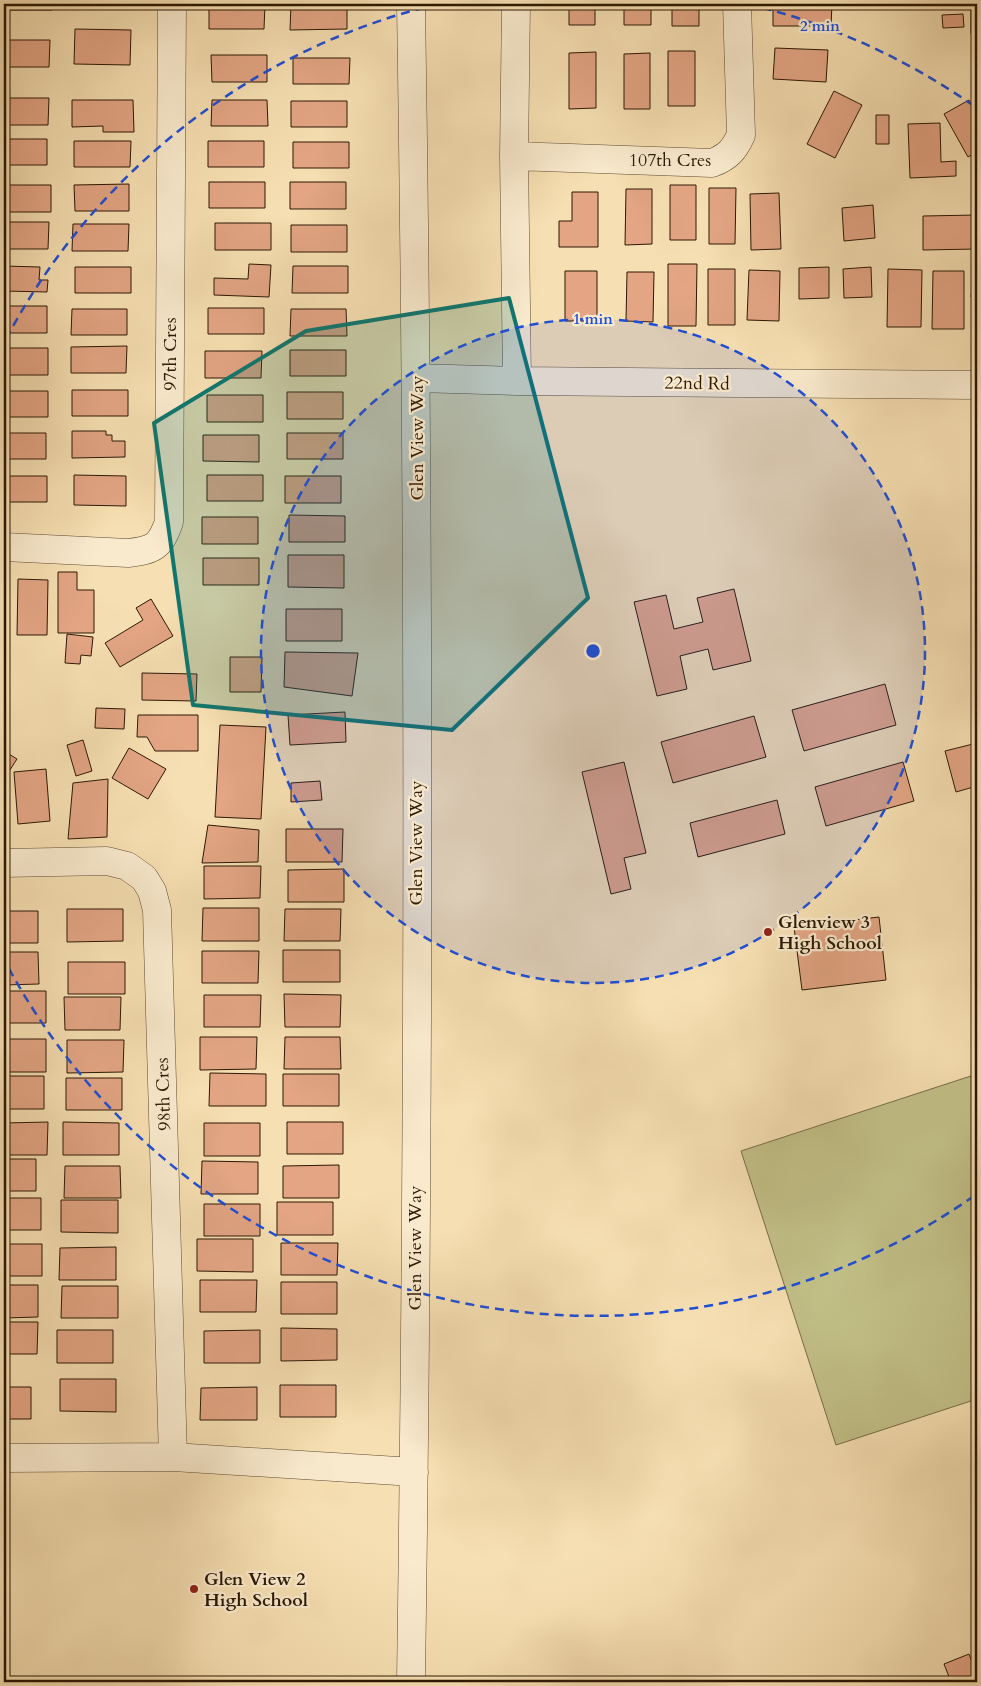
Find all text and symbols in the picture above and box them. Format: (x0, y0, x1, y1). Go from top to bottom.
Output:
text: 2 min (800, 16, 840, 36)
street label: 107th Cres (629, 148, 711, 173)
text: 1 min (573, 309, 613, 329)
street label: 97th Cres (158, 317, 183, 391)
street label: 22nd Rd (664, 370, 730, 397)
street label: Glen View Way (405, 375, 430, 500)
centre of rings (584, 642, 602, 660)
street label: Glen View Way (404, 780, 429, 905)
place label: Glenview 3 High School (778, 910, 882, 956)
marker: Glenview 3 High School (762, 926, 774, 938)
street label: 98th Cres (150, 1057, 177, 1131)
street label: Glen View Way (403, 1185, 428, 1310)
place label: Glen View 2 High School (204, 1567, 308, 1613)
marker: Glen View 2 High School (188, 1583, 200, 1595)

